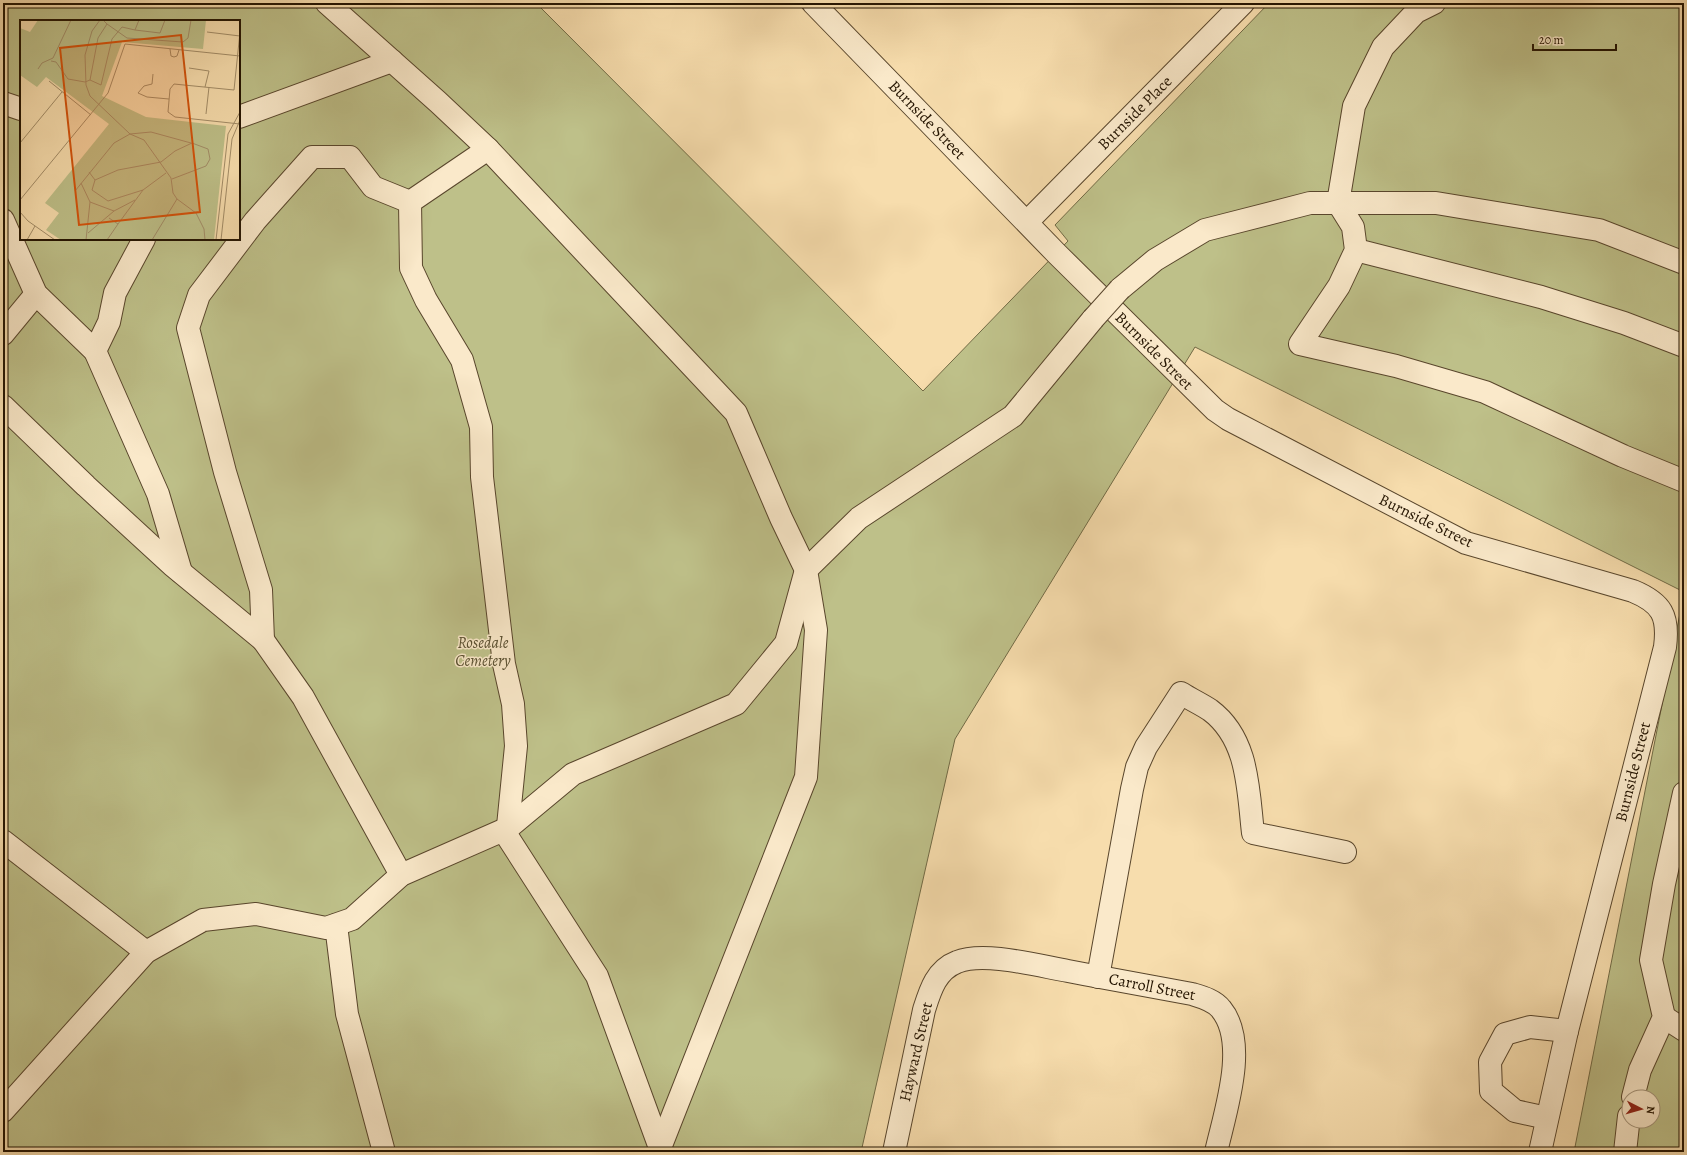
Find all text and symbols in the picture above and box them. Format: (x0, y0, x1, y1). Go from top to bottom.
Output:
inset map (20, 20, 240, 240)
scale bar (1533, 26, 1616, 52)
text: 20 m (1539, 32, 1563, 48)
street label: Burnside Place (1093, 71, 1177, 155)
street label: Burnside Street (884, 76, 970, 164)
street label: Burnside Street (1110, 307, 1198, 395)
street label: Burnside Street (1375, 489, 1477, 553)
park label: Rosedale Cemetery (455, 632, 511, 672)
street label: Burnside Street (1610, 720, 1656, 824)
street label: Carroll Street (1107, 968, 1197, 1006)
street label: Hayward Street (894, 1000, 938, 1104)
north arrow (1621, 1089, 1661, 1129)
text: N (1643, 1105, 1658, 1115)

